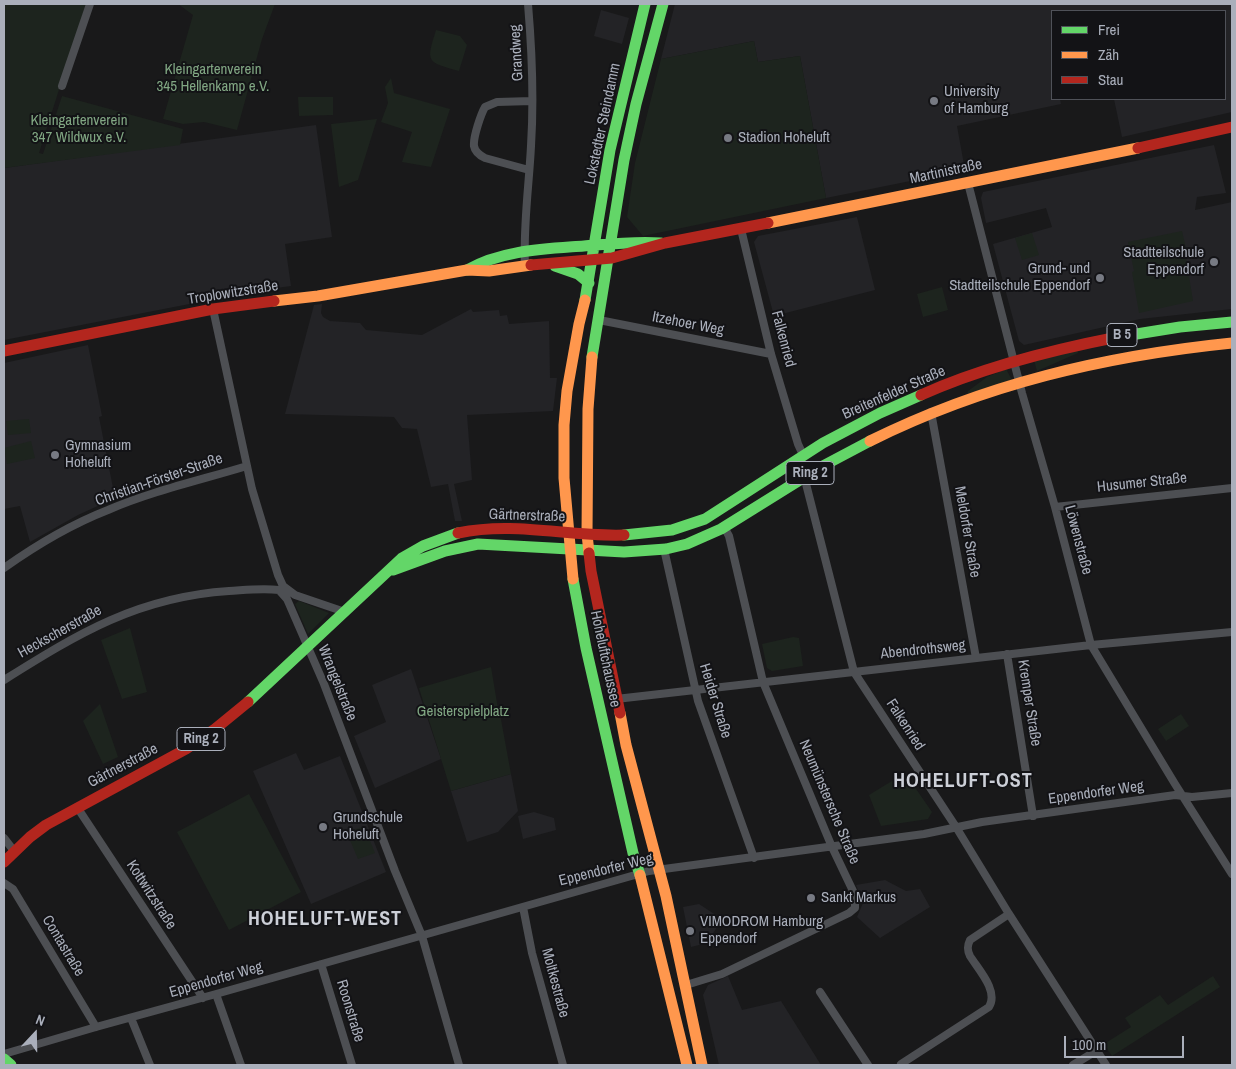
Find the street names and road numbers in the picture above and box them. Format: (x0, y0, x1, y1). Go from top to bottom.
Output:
street label: Grandweg (507, 24, 527, 82)
street label: Lokstedter Steindamm (581, 62, 625, 186)
street label: Martinistraße (908, 156, 984, 188)
street label: Troplowitzstraße (187, 277, 279, 309)
street label: Itzehoer Weg (650, 308, 726, 340)
street label: Falkenried (767, 309, 799, 369)
road number: B 5 (1107, 324, 1137, 346)
street label: Breitenfelder Straße (840, 362, 948, 424)
street label: Christian-Förster-Straße (93, 450, 225, 510)
road number: Ring 2 (786, 462, 834, 484)
street label: Husumer Straße (1096, 469, 1188, 497)
street label: Meldorfer Straße (950, 485, 984, 579)
street label: Löwenstraße (1060, 503, 1096, 577)
street label: Gärtnerstraße (488, 506, 566, 526)
street label: Heckscherstraße (15, 602, 105, 662)
street label: Hoheluftchaussee (586, 609, 624, 709)
street label: Abendrothsweg (880, 637, 966, 663)
street label: Wrangelstraße (314, 642, 360, 724)
street label: Kremper Straße (1013, 658, 1045, 748)
street label: Heider Straße (695, 661, 735, 741)
street label: Falkenried (882, 696, 928, 754)
road number: Ring 2 (177, 728, 225, 751)
street label: Neumünstersche Straße (795, 737, 863, 867)
street label: Gärtnerstraße (85, 740, 161, 792)
street label: Eppendorfer Weg (1047, 777, 1145, 809)
street label: Eppendorfer Weg (557, 850, 655, 890)
street label: Kottwitzstraße (122, 857, 180, 933)
street label: Contastraße (38, 912, 88, 980)
street label: Moltkestraße (537, 946, 573, 1020)
street label: Eppendorfer Weg (167, 958, 265, 1002)
street label: Roonstraße (332, 978, 368, 1044)

